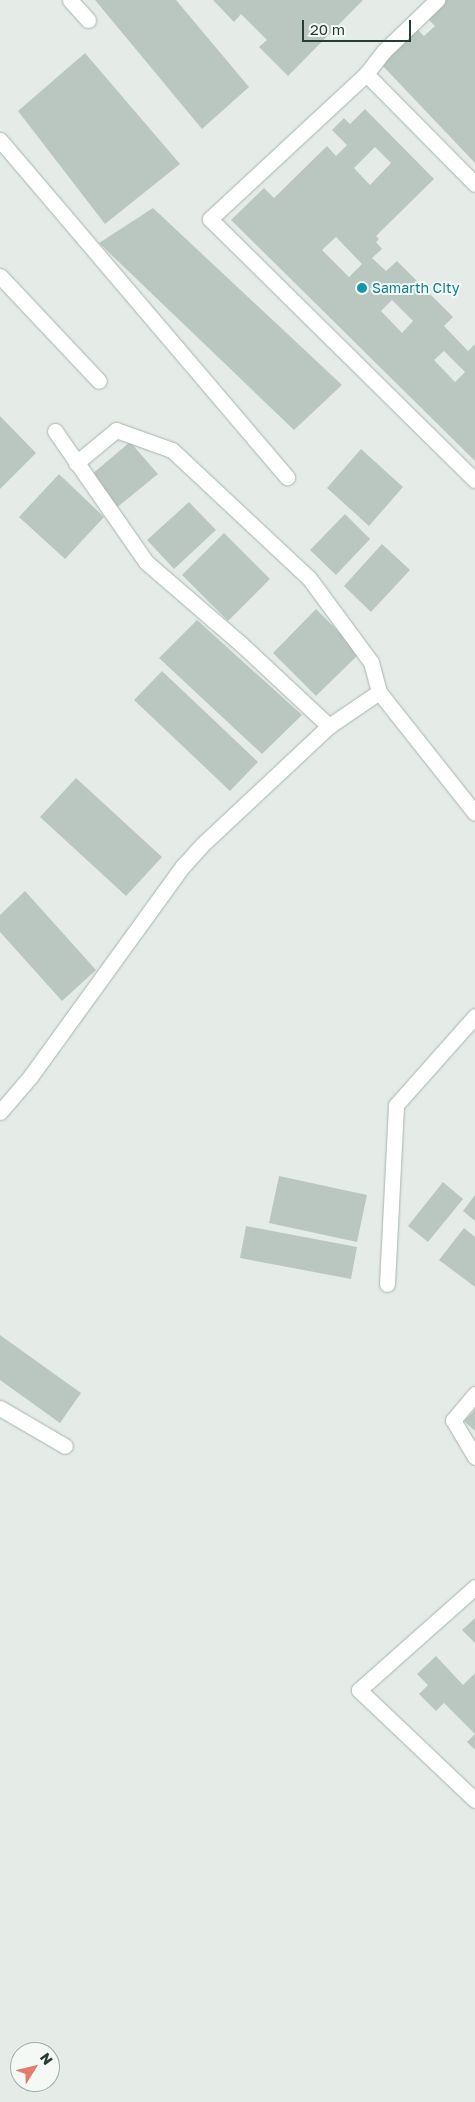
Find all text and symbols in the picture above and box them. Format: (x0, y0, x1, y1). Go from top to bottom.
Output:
scale bar (305, 10, 414, 42)
text: 20 m (310, 20, 345, 38)
place label: Samarth City (372, 280, 460, 296)
marker: Samarth City (356, 282, 368, 294)
north arrow (10, 2042, 60, 2092)
text: N (37, 2049, 57, 2068)

